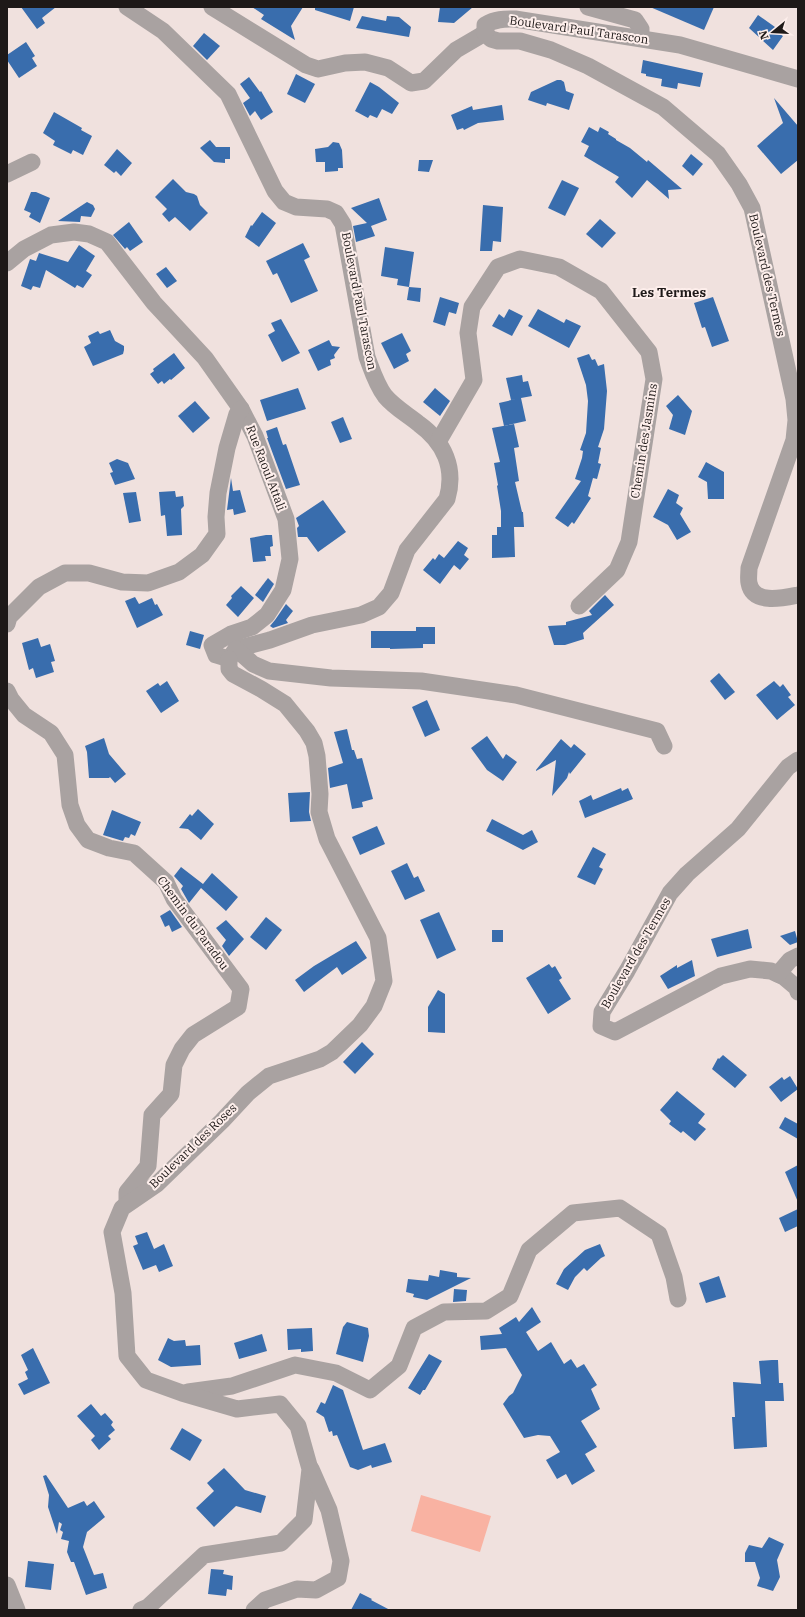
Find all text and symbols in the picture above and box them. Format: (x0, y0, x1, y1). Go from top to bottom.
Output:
street label: Boulevard Paul Tarascon (509, 12, 650, 47)
north arrow (753, 12, 793, 52)
text: N (755, 29, 771, 41)
street label: Boulevard des Termes (746, 212, 789, 338)
street label: Boulevard Paul Tarascon (339, 231, 380, 371)
district label: Les Termes (632, 284, 706, 301)
street label: Chemin des Jasmins (627, 382, 660, 500)
street label: Rue Raoul Attali (243, 423, 290, 513)
street label: Chemin du Paradou (154, 873, 233, 973)
street label: Boulevard des Termes (598, 894, 674, 1011)
street label: Boulevard des Roses (146, 1100, 240, 1191)

